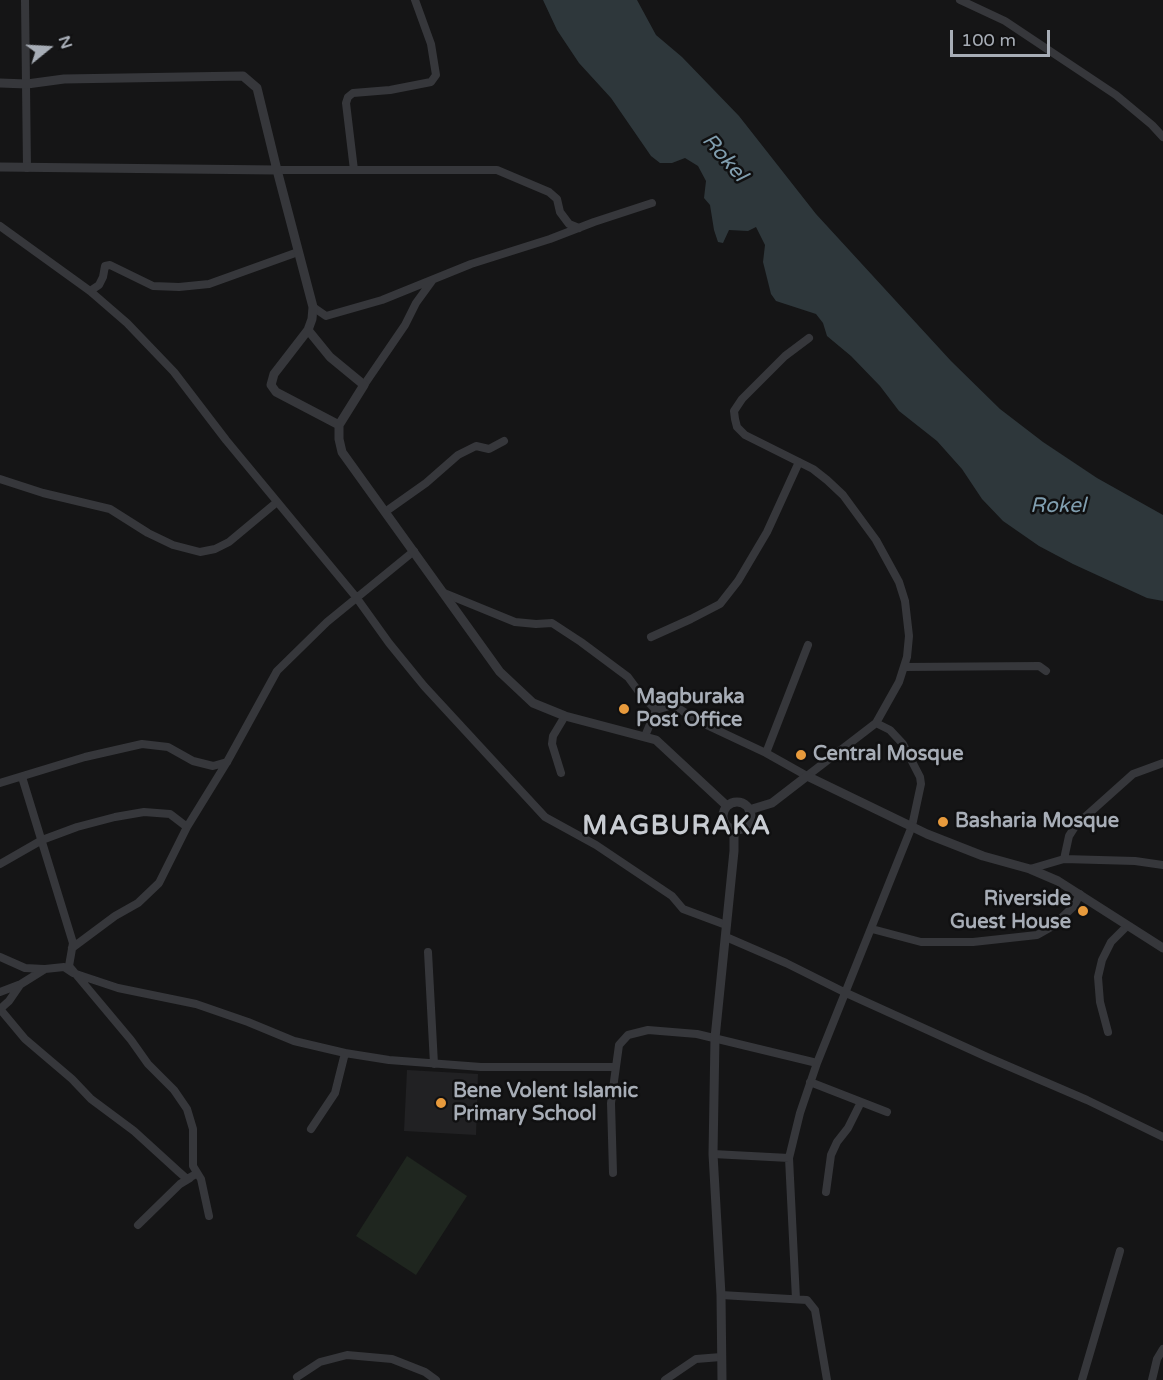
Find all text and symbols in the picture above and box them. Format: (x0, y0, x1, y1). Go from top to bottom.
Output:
north arrow (18, 18, 78, 78)
scale bar (953, 18, 1054, 56)
text: 100 m (961, 29, 1016, 51)
text: N (54, 33, 77, 52)
water label: Rokel (696, 129, 752, 187)
water label: Rokel (1030, 493, 1086, 519)
place label: Magburaka Post Office (636, 686, 745, 733)
marker: Magburaka Post Office (617, 702, 631, 716)
place label: Central Mosque (813, 743, 963, 767)
marker: Central Mosque (794, 748, 808, 762)
place label: Basharia Mosque (955, 810, 1119, 834)
district label: MAGBURAKA (582, 811, 772, 843)
marker: Basharia Mosque (936, 815, 950, 829)
place label: Riverside Guest House (950, 888, 1071, 935)
marker: Riverside Guest House (1076, 904, 1090, 918)
place label: Bene Volent Islamic Primary School (453, 1080, 638, 1127)
marker: Bene Volent Islamic Primary School (434, 1096, 448, 1110)

